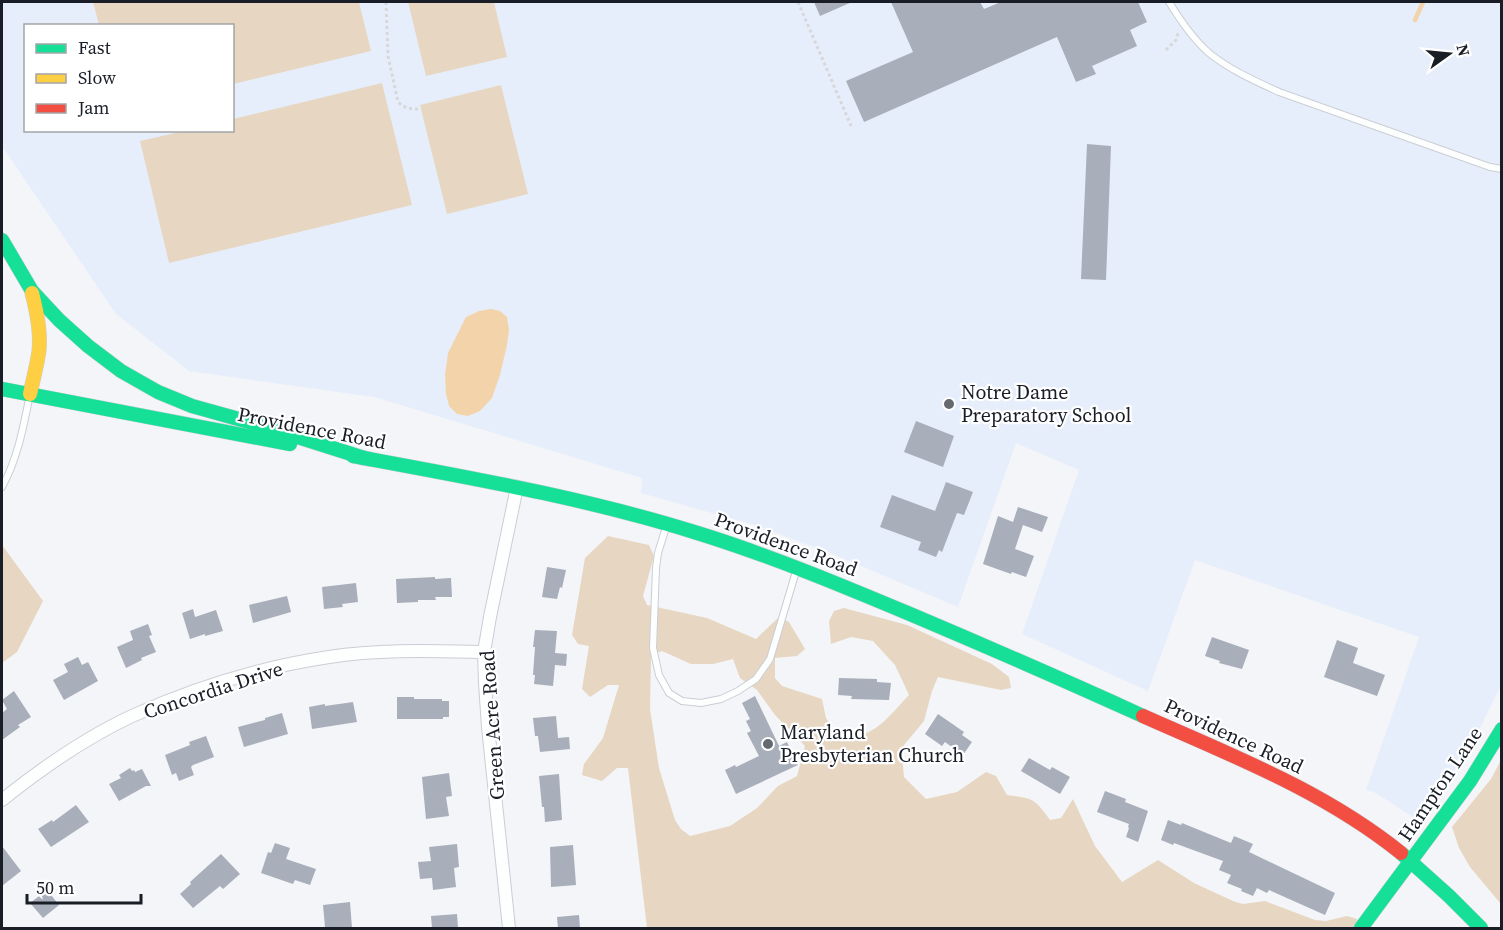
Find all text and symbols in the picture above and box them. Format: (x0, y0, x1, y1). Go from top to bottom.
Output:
legend (24, 24, 234, 132)
north arrow (1419, 24, 1479, 84)
text: Fast (78, 35, 111, 60)
text: N (1451, 42, 1476, 59)
text: Slow (78, 65, 116, 90)
text: Jam (77, 95, 110, 120)
place label: Notre Dame Preparatory School (961, 378, 1132, 429)
marker: Notre Dame Preparatory School (942, 397, 956, 411)
street label: Providence Road (235, 400, 389, 456)
street label: Providence Road (711, 505, 862, 583)
street label: Green Acre Road (473, 648, 511, 801)
street label: Concordia Drive (140, 654, 286, 726)
street label: Providence Road (1160, 692, 1309, 781)
place label: Maryland Presbyterian Church (780, 718, 964, 769)
street label: Hampton Lane (1391, 721, 1489, 847)
marker: Maryland Presbyterian Church (761, 737, 775, 751)
scale bar (27, 867, 141, 905)
text: 50 m (36, 875, 74, 900)

